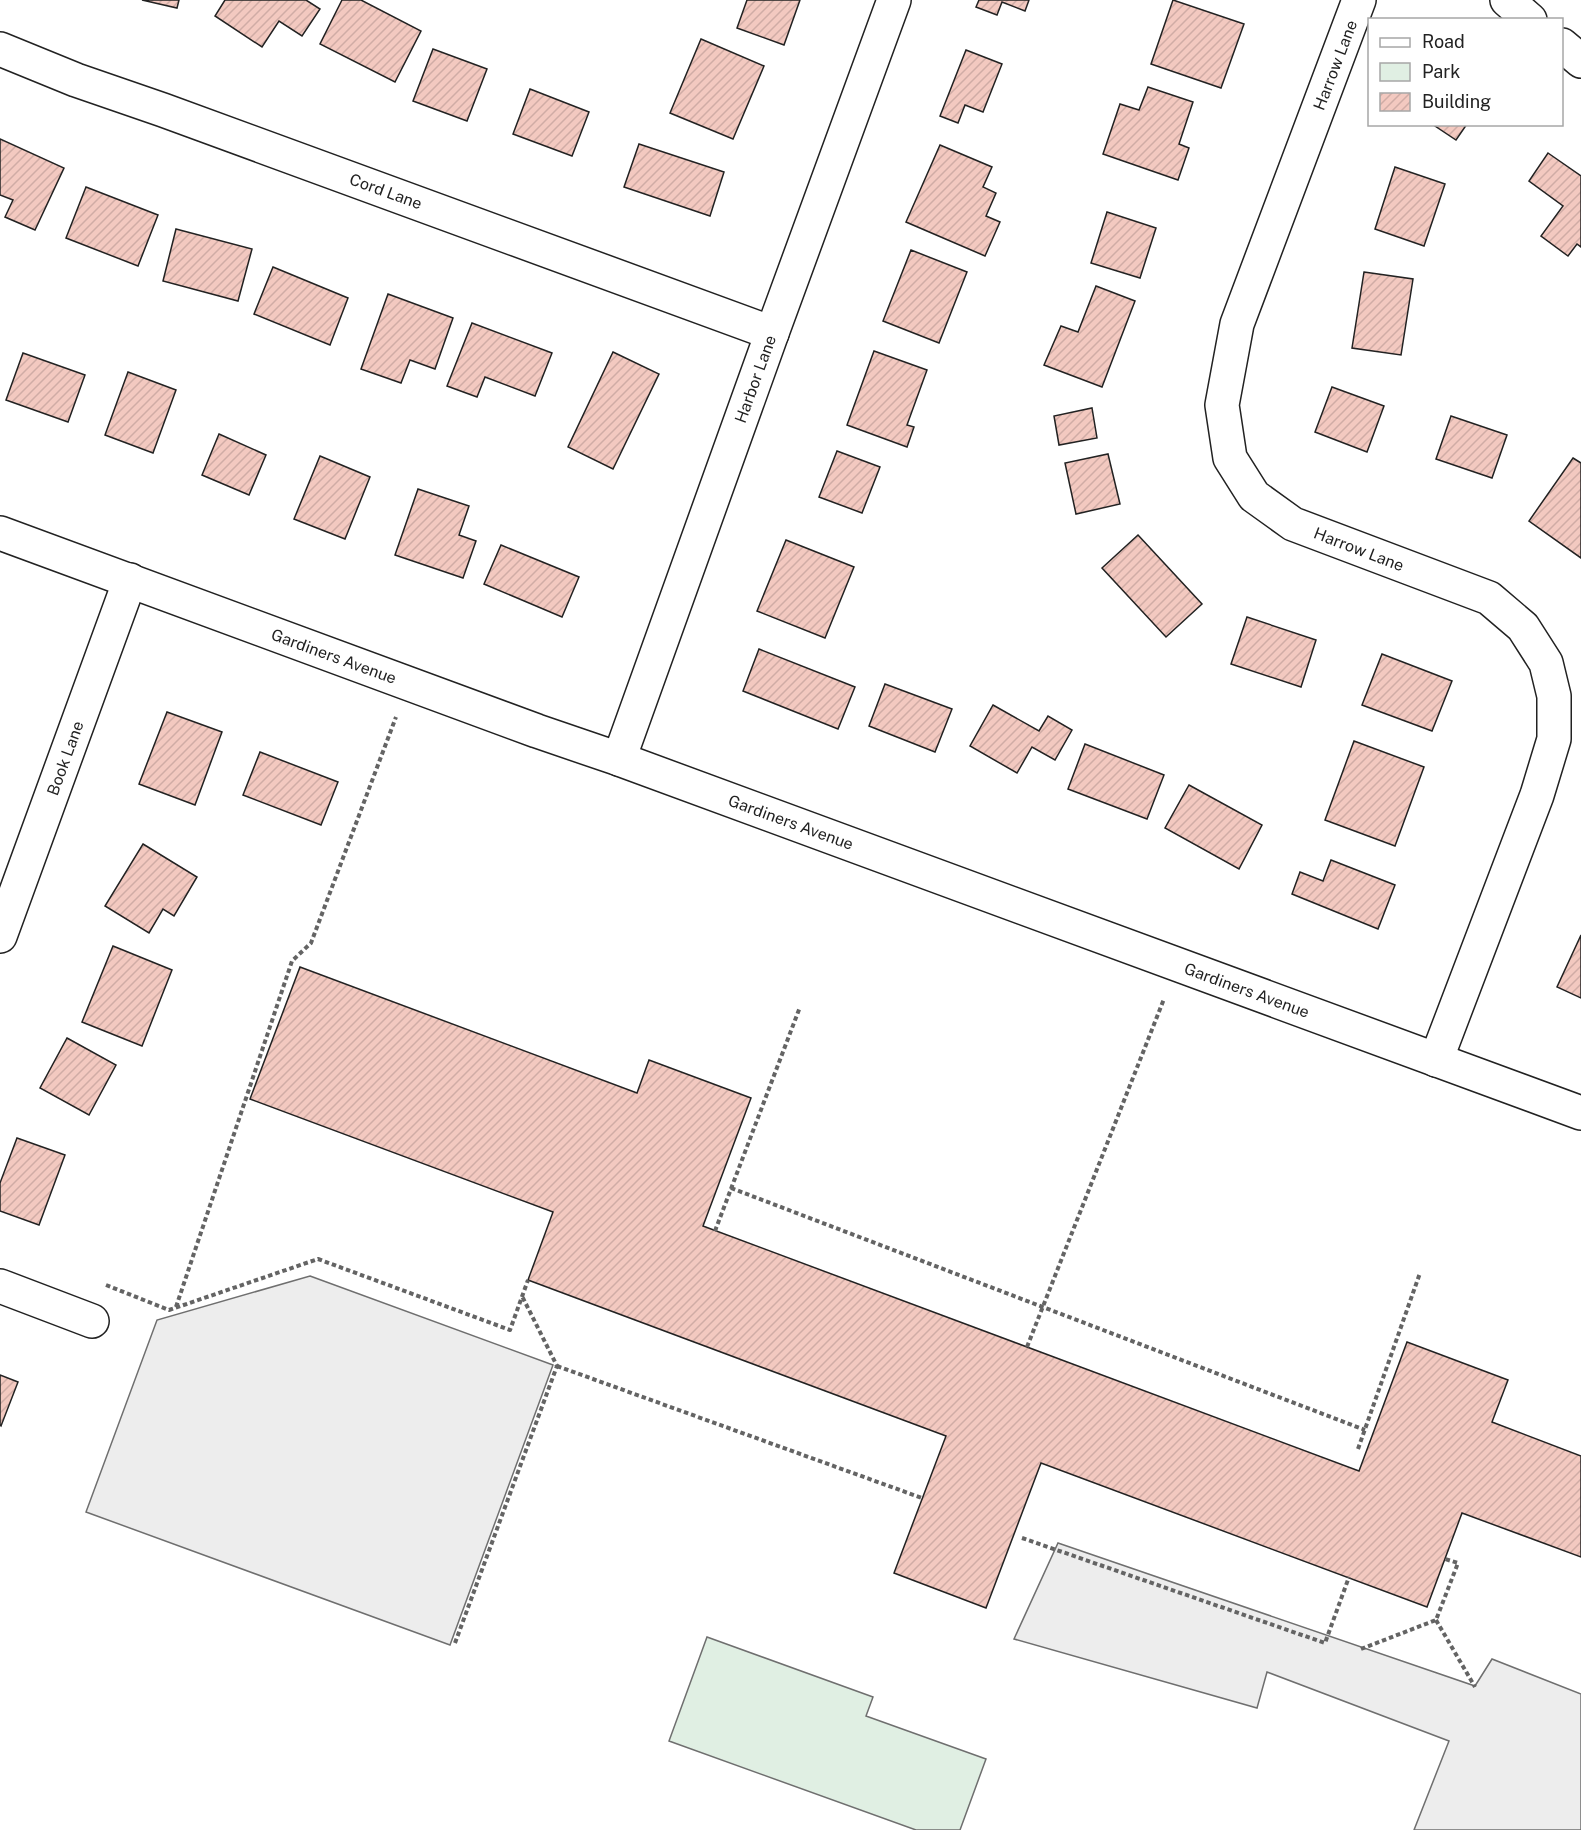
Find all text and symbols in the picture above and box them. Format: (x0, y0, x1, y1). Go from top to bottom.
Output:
street label: Harrow Lane (1310, 18, 1361, 113)
legend (1368, 18, 1563, 126)
text: Road (1422, 31, 1465, 52)
text: Park (1422, 61, 1460, 82)
text: Building (1422, 91, 1491, 112)
street label: Cord Lane (347, 170, 425, 213)
street label: Harbor Lane (731, 333, 780, 426)
street label: Harrow Lane (1311, 524, 1406, 575)
street label: Gardiners Avenue (269, 625, 399, 688)
street label: Book Lane (43, 718, 88, 798)
street label: Gardiners Avenue (726, 791, 856, 854)
street label: Gardiners Avenue (1182, 959, 1312, 1022)

